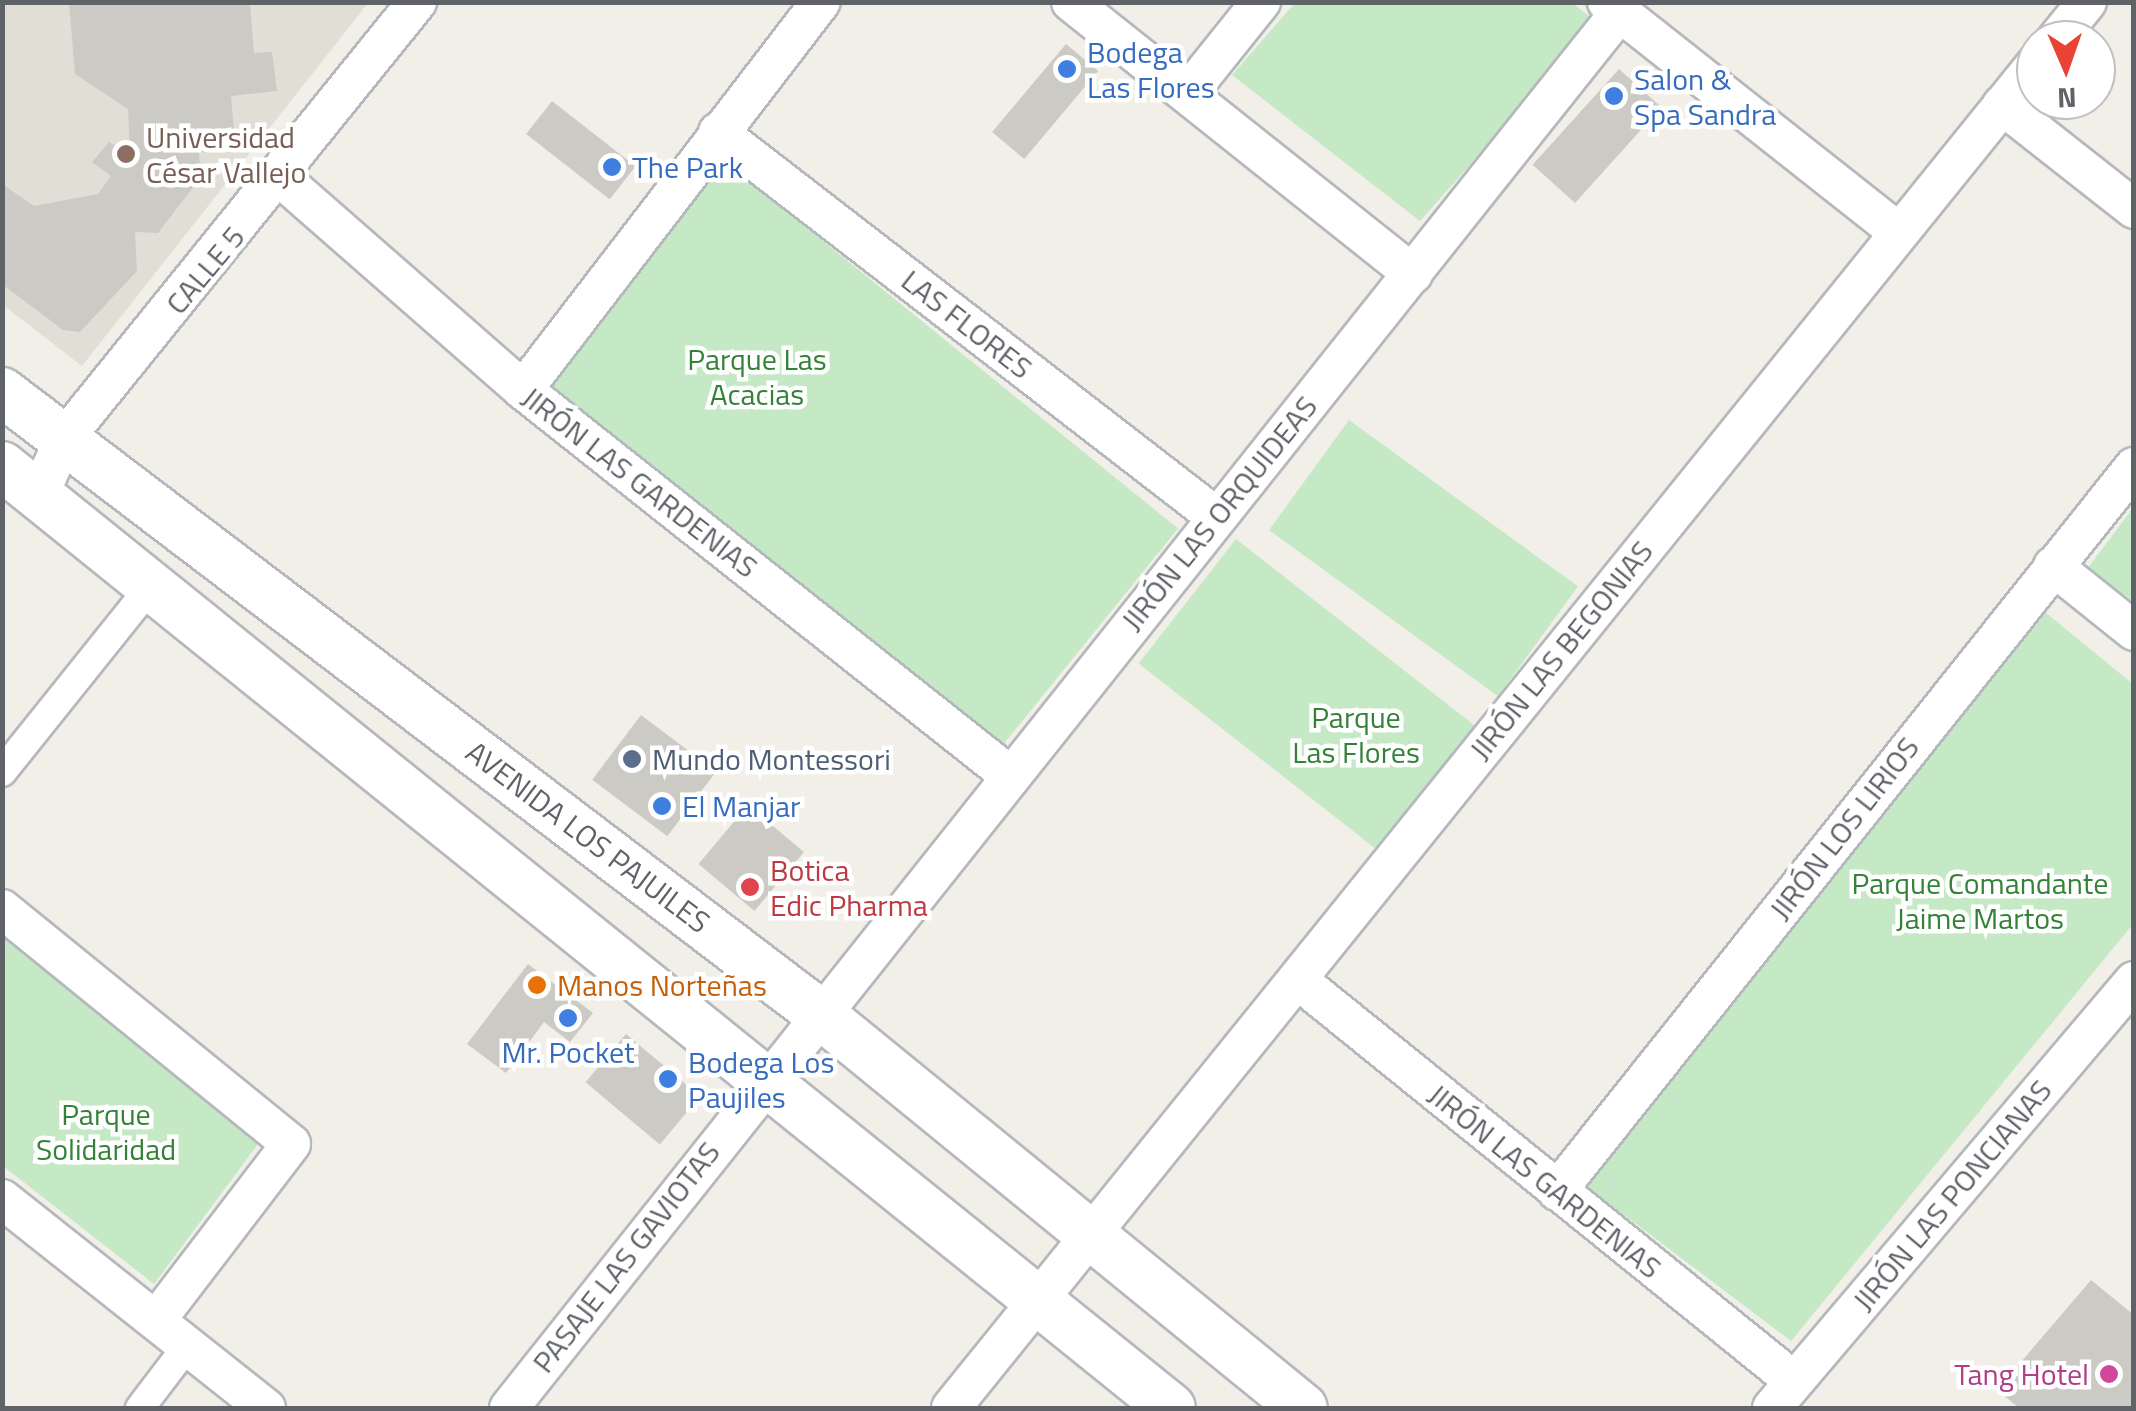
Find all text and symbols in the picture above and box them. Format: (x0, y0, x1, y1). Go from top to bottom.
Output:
north arrow (2016, 20, 2116, 120)
place label: Bodega Las Flores (1087, 34, 1215, 104)
marker: Bodega Las Flores (1056, 58, 1078, 80)
place label: Salon & Spa Sandra (1634, 61, 1776, 132)
text: N (2057, 77, 2077, 120)
marker: Salon & Spa Sandra (1603, 85, 1625, 107)
place label: Universidad César Vallejo (146, 119, 306, 190)
marker: Universidad César Vallejo (115, 143, 137, 165)
place label: The Park (632, 149, 743, 185)
marker: The Park (601, 156, 623, 178)
street label: CALLE 5 (158, 219, 252, 321)
street label: LAS FLORES (895, 262, 1039, 386)
park label: Parque Las Acacias (687, 341, 827, 412)
street label: JIRÓN LAS GARDENIAS (515, 379, 765, 585)
street label: JIRÓN LAS ORQUIDEAS (1114, 389, 1324, 637)
street label: JIRÓN LAS BEGONIAS (1462, 533, 1660, 767)
park label: Parque Las Flores (1292, 699, 1420, 770)
street label: JIRÓN LOS LIRIOS (1762, 730, 1926, 926)
street label: AVENIDA LOS PAJUILES (459, 734, 717, 940)
place label: Mundo Montessori (652, 741, 891, 777)
marker: Mundo Montessori (621, 748, 643, 770)
place label: El Manjar (682, 788, 800, 824)
marker: El Manjar (651, 795, 673, 817)
place label: Botica Edic Pharma (770, 852, 928, 922)
park label: Parque Comandante Jaime Martos (1852, 865, 2108, 936)
marker: Botica Edic Pharma (739, 876, 761, 898)
place label: Manos Norteñas (557, 967, 767, 1003)
marker: Manos Norteñas (526, 974, 548, 996)
marker: Mr. Pocket (557, 1007, 579, 1029)
place label: Mr. Pocket (501, 1034, 635, 1070)
place label: Bodega Los Paujiles (688, 1044, 834, 1114)
marker: Bodega Los Paujiles (657, 1068, 679, 1090)
street label: JIRÓN LAS PONCIANAS (1845, 1072, 2059, 1318)
street label: JIRÓN LAS GARDENIAS (1422, 1076, 1668, 1286)
park label: Parque Solidaridad (36, 1096, 176, 1166)
street label: PASAJE LAS GAVIOTAS (525, 1134, 727, 1380)
place label: Tang Hotel (1954, 1356, 2089, 1392)
marker: Tang Hotel (2098, 1363, 2120, 1385)

